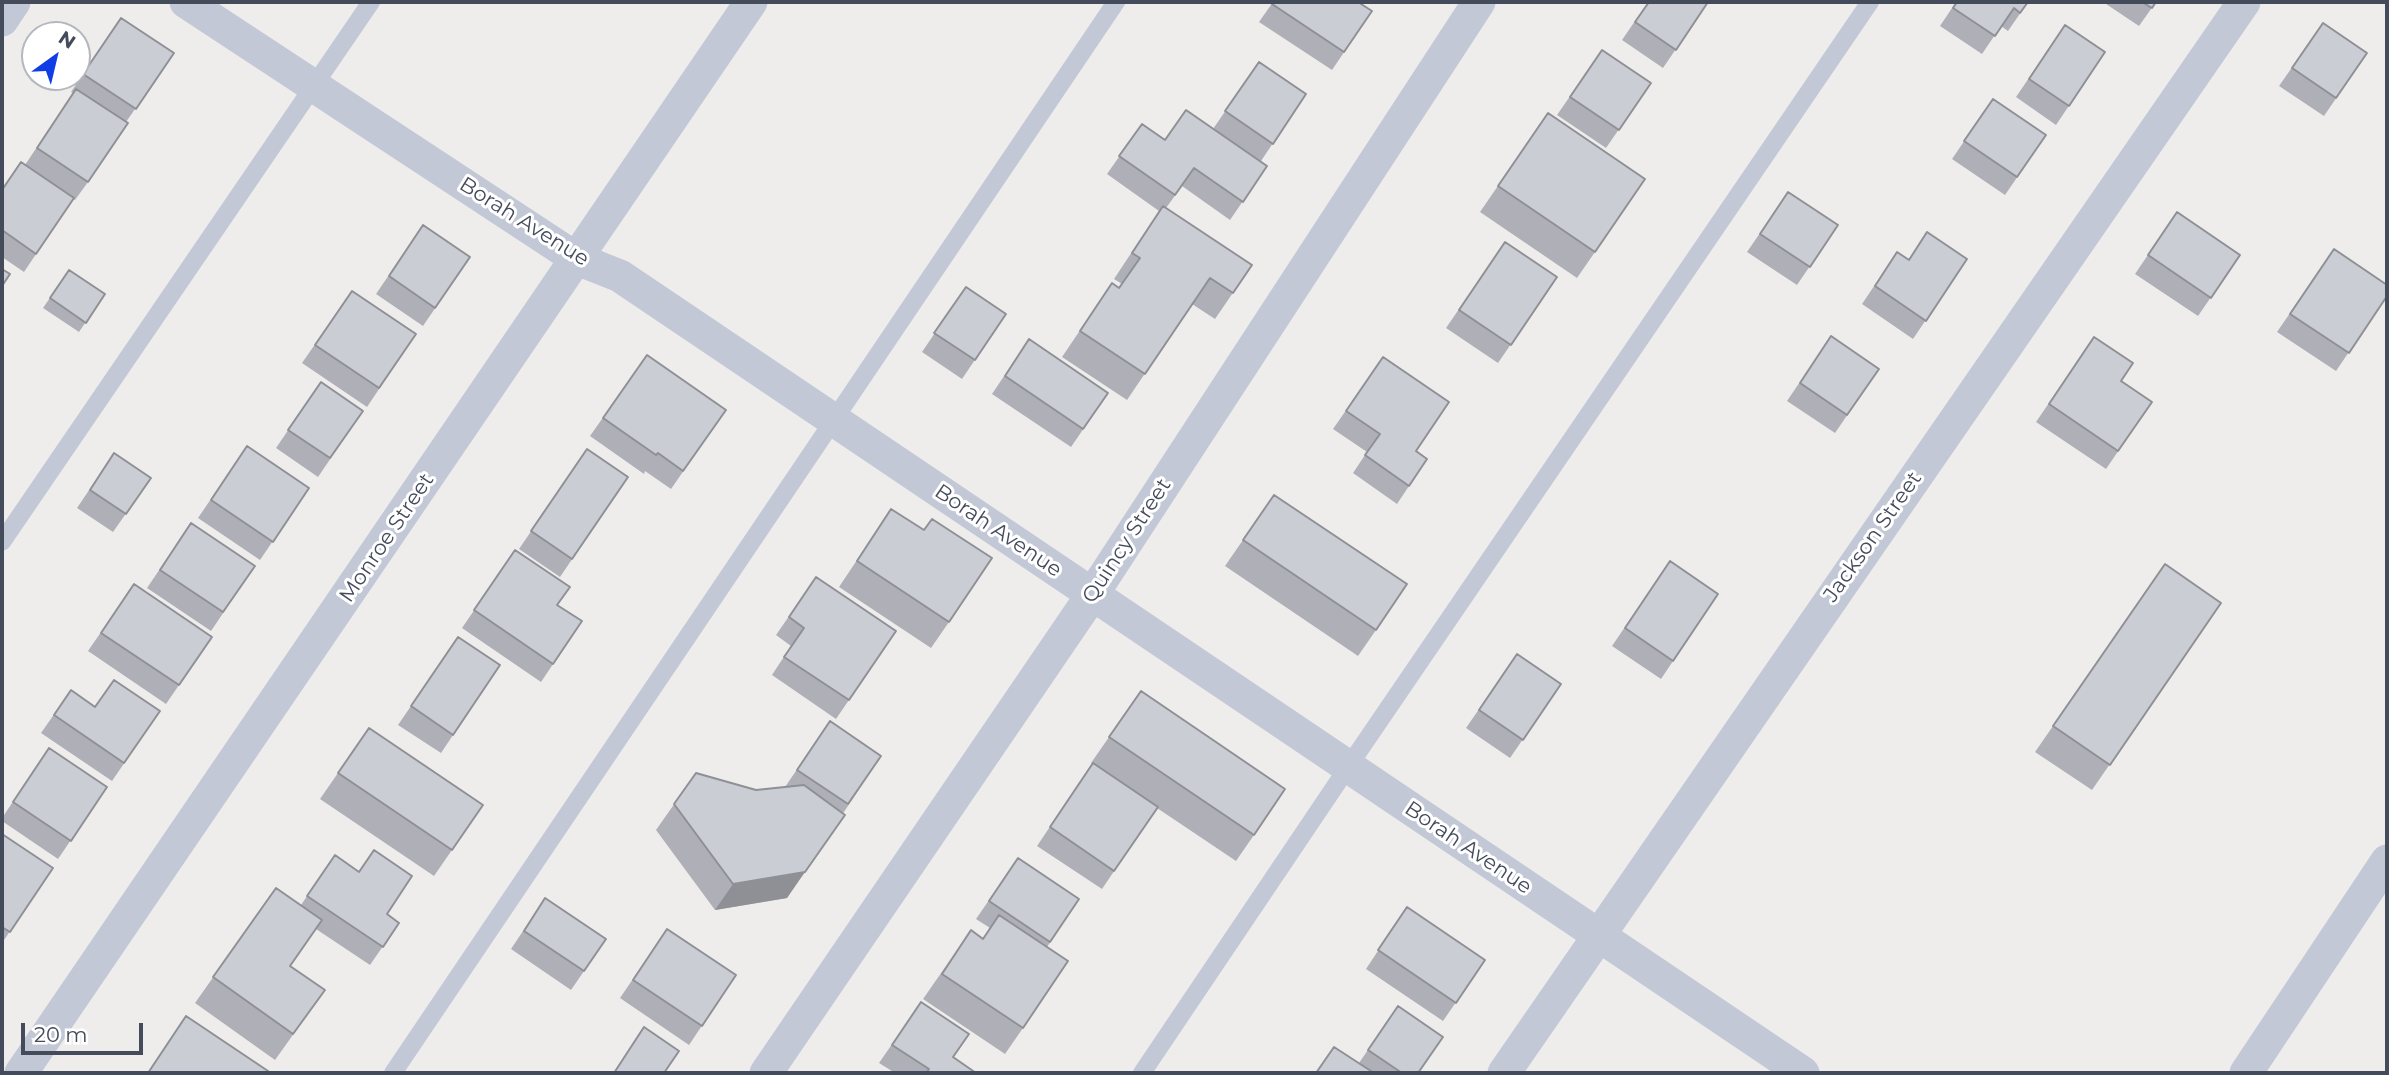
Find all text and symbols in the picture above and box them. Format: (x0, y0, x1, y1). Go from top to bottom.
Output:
north arrow (21, 21, 91, 91)
text: N (54, 26, 80, 54)
street label: Borah Avenue (455, 172, 593, 272)
street label: Jackson Street (1819, 467, 1927, 607)
street label: Monroe Street (334, 469, 440, 607)
street label: Quincy Street (1077, 474, 1177, 608)
street label: Borah Avenue (930, 479, 1066, 583)
street label: Borah Avenue (1400, 796, 1536, 900)
scale bar (24, 1009, 147, 1052)
text: 20 m (34, 1022, 88, 1047)

